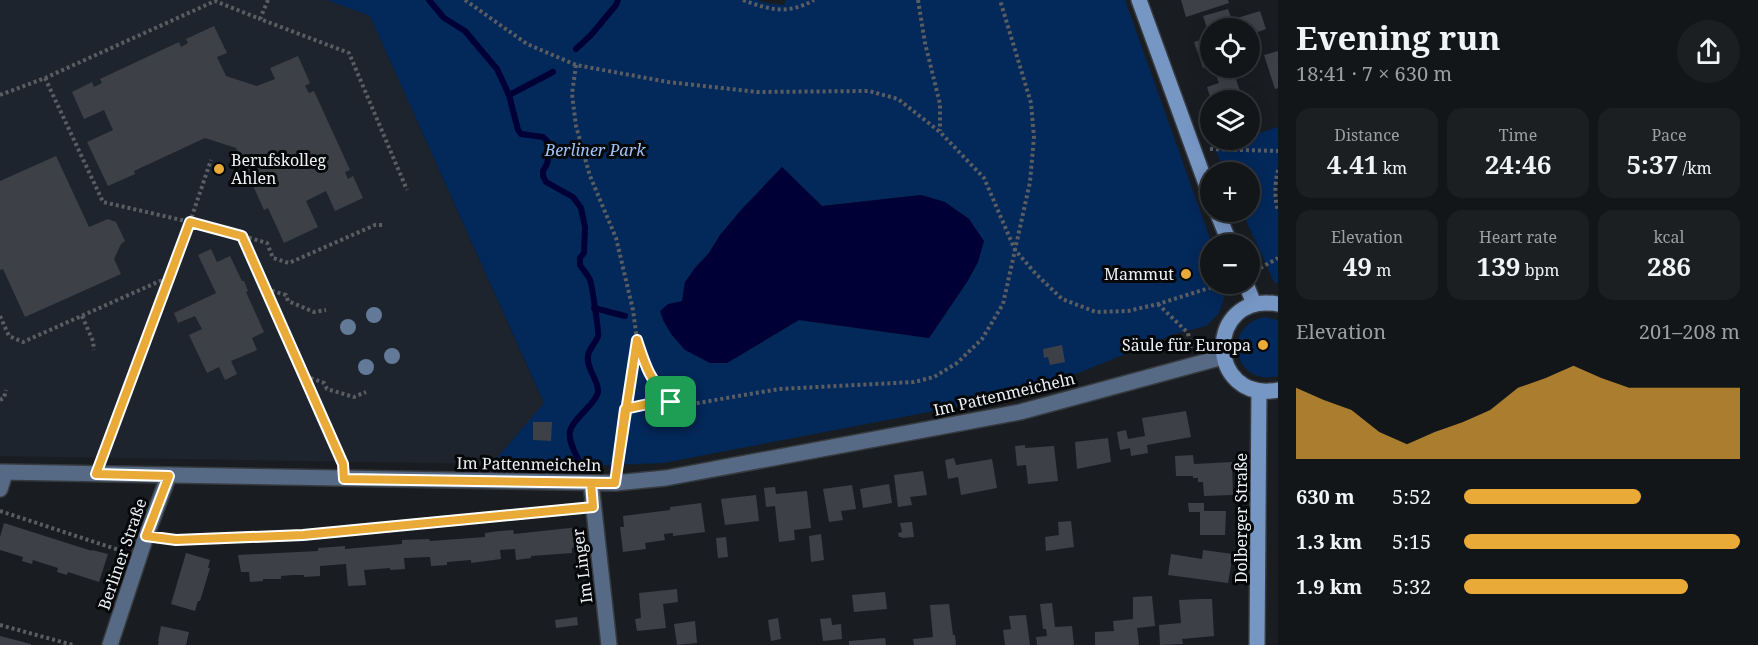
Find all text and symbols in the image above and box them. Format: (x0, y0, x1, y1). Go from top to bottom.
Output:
text: Evening run (1296, 15, 1500, 60)
map controls (1200, 18, 1260, 294)
button: locate (1200, 18, 1260, 78)
button: share (1677, 20, 1740, 83)
text: 18:41 · 7 × 630 m (1296, 60, 1452, 87)
button: layers (1200, 90, 1260, 150)
text: Distance (1334, 124, 1400, 146)
text: Time (1499, 124, 1537, 146)
text: Pace (1651, 124, 1687, 146)
park label: Berliner Park (544, 139, 646, 161)
text: 4.41 (1327, 146, 1379, 182)
text: 24:46 (1485, 146, 1551, 182)
text: 5:37 (1626, 146, 1678, 182)
place label: Berufskolleg Ahlen (231, 149, 327, 189)
text: km (1379, 157, 1407, 179)
text: /km (1678, 157, 1712, 179)
marker: Berufskolleg Ahlen (212, 162, 226, 176)
button: + (1200, 162, 1260, 222)
text: Elevation (1331, 226, 1403, 248)
text: Heart rate (1479, 226, 1557, 248)
text: kcal (1654, 226, 1684, 248)
button: − (1200, 234, 1260, 294)
text: 49 (1343, 248, 1372, 284)
text: 139 (1476, 248, 1521, 284)
text: 286 (1647, 248, 1691, 284)
text: m (1372, 259, 1391, 281)
text: bpm (1521, 259, 1560, 281)
place label: Mammut (1104, 263, 1174, 285)
marker: Mammut (1179, 267, 1193, 281)
text: Elevation (1296, 318, 1386, 345)
text: 201–208 m (1639, 318, 1740, 345)
place label: Säule für Europa (1122, 334, 1251, 356)
marker: Säule für Europa (1256, 338, 1270, 352)
street label: Im Pattenmeicheln (931, 367, 1077, 421)
pin (645, 376, 696, 427)
icon: arrive (654, 385, 687, 418)
street label: Im Pattenmeicheln (456, 452, 602, 476)
street label: Dolberger Straße (1230, 453, 1252, 583)
text: 630 m (1296, 483, 1355, 510)
text: 5:52 (1392, 483, 1431, 510)
street label: Berliner Straße (93, 495, 151, 613)
street label: Im Linger (566, 527, 598, 605)
text: 1.3 km (1296, 528, 1362, 555)
text: 5:15 (1392, 528, 1431, 555)
text: 1.9 km (1296, 573, 1362, 600)
text: 5:32 (1392, 573, 1431, 600)

